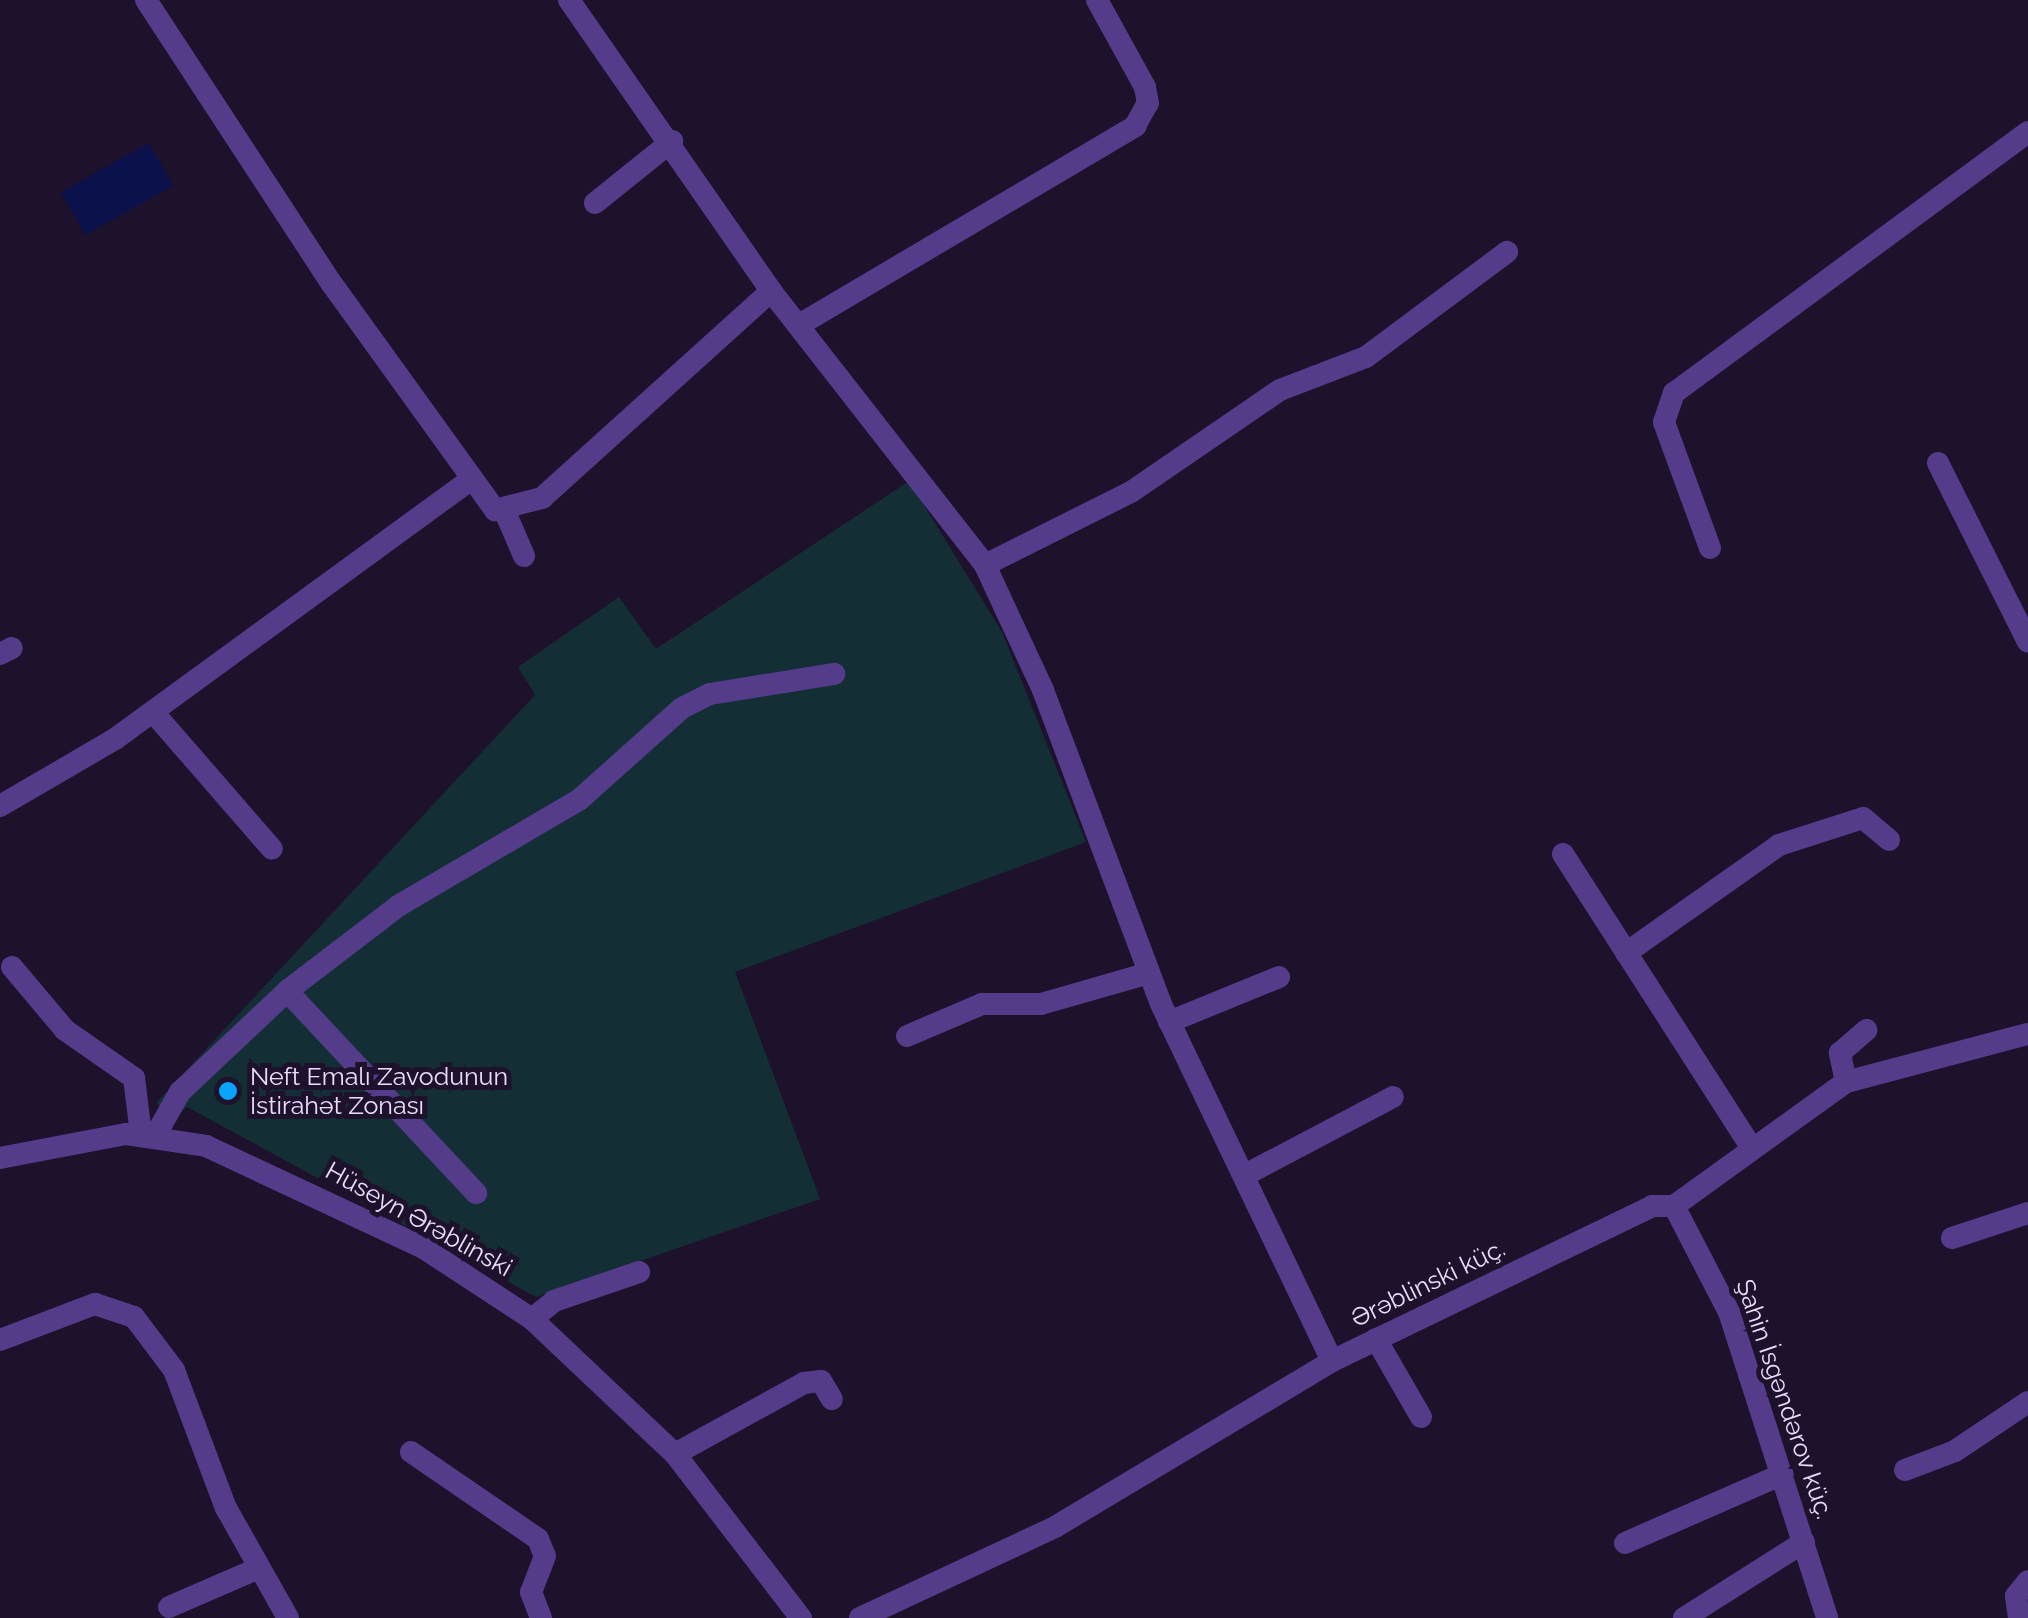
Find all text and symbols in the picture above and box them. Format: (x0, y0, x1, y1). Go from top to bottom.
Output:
place label: Neft Emalı Zavodunun İstirahət Zonası (250, 1062, 508, 1121)
marker: Neft Emalı Zavodunun İstirahət Zonası (215, 1078, 241, 1104)
street label: Hüseyn Ərəblinski (320, 1155, 518, 1283)
street label: Ərəblinski küç. (1346, 1233, 1510, 1333)
street label: Şahin İsgəndərov küç. (1730, 1275, 1840, 1523)

